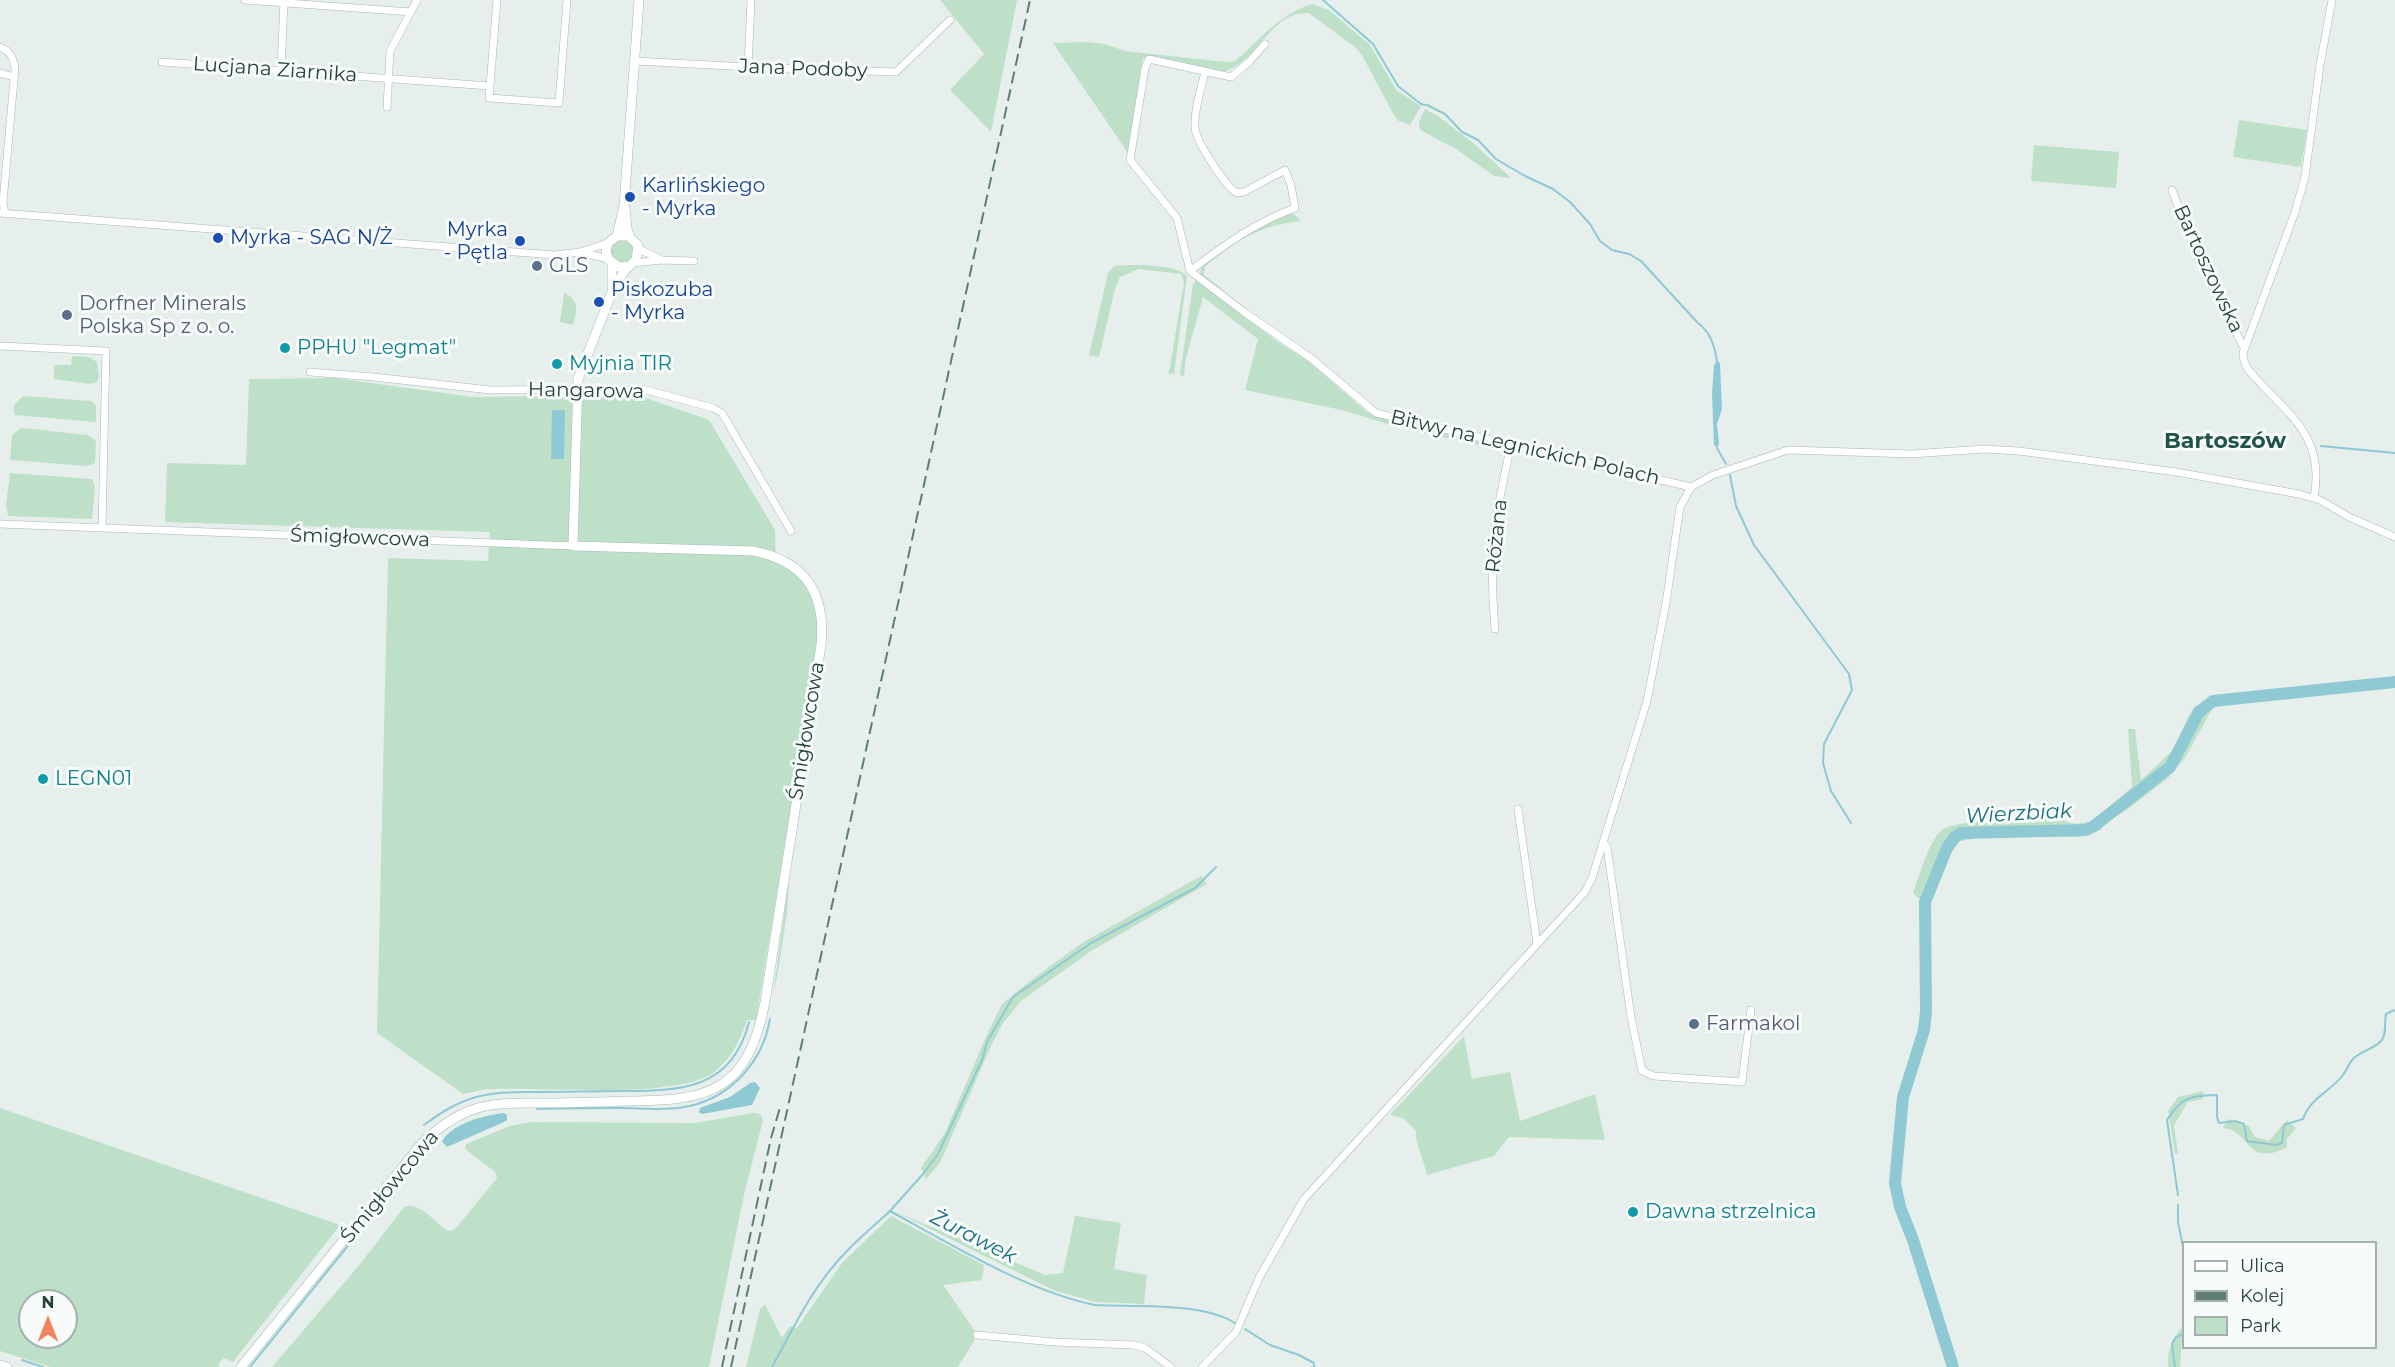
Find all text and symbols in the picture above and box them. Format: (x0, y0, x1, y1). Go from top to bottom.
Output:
street label: Lucjana Ziarnika (192, 52, 358, 88)
street label: Jana Podoby (738, 55, 868, 83)
place label: Karlińskiego - Myrka (642, 174, 765, 221)
marker: Karlińskiego - Myrka (623, 190, 637, 204)
street label: Bartoszowska (2168, 201, 2248, 337)
place label: Myrka - Pętla (444, 218, 508, 265)
place label: Myrka - SAG N/Ż (230, 226, 393, 250)
marker: Myrka - SAG N/Ż (211, 231, 225, 245)
marker: Myrka - Pętla (513, 234, 527, 248)
place label: GLS (549, 254, 588, 278)
marker: GLS (530, 259, 544, 273)
place label: Piskozuba - Myrka (611, 278, 713, 325)
place label: Dorfner Minerals Polska Sp z o. o. (79, 292, 246, 339)
marker: Piskozuba - Myrka (592, 295, 606, 309)
marker: Dorfner Minerals Polska Sp z o. o. (60, 308, 74, 322)
place label: PPHU "Legmat" (297, 336, 456, 360)
marker: PPHU "Legmat" (278, 341, 292, 355)
place label: Myjnia TIR (569, 352, 672, 376)
marker: Myjnia TIR (550, 357, 564, 371)
street label: Hangarowa (528, 378, 644, 404)
street label: Bitwy na Legnickich Polach (1388, 405, 1662, 491)
district label: Bartoszów (2164, 429, 2286, 455)
street label: Różana (1481, 498, 1513, 574)
street label: Śmigłowcowa (290, 524, 430, 552)
street label: Śmigłowcowa (784, 660, 830, 802)
place label: LEGN01 (55, 767, 132, 791)
marker: LEGN01 (36, 772, 50, 786)
water label: Wierzbiak (1965, 799, 2073, 829)
place label: Farmakol (1706, 1012, 1800, 1036)
marker: Farmakol (1687, 1017, 1701, 1031)
street label: Śmigłowcowa (336, 1126, 444, 1248)
place label: Dawna strzelnica (1645, 1200, 1817, 1224)
water label: Żurawek (926, 1205, 1020, 1269)
marker: Dawna strzelnica (1626, 1205, 1640, 1219)
legend (2182, 1241, 2377, 1349)
text: Ulica (2240, 1255, 2285, 1277)
text: Kolej (2240, 1285, 2284, 1307)
north arrow (18, 1289, 78, 1349)
text: N (42, 1293, 54, 1312)
text: Park (2240, 1315, 2281, 1337)

